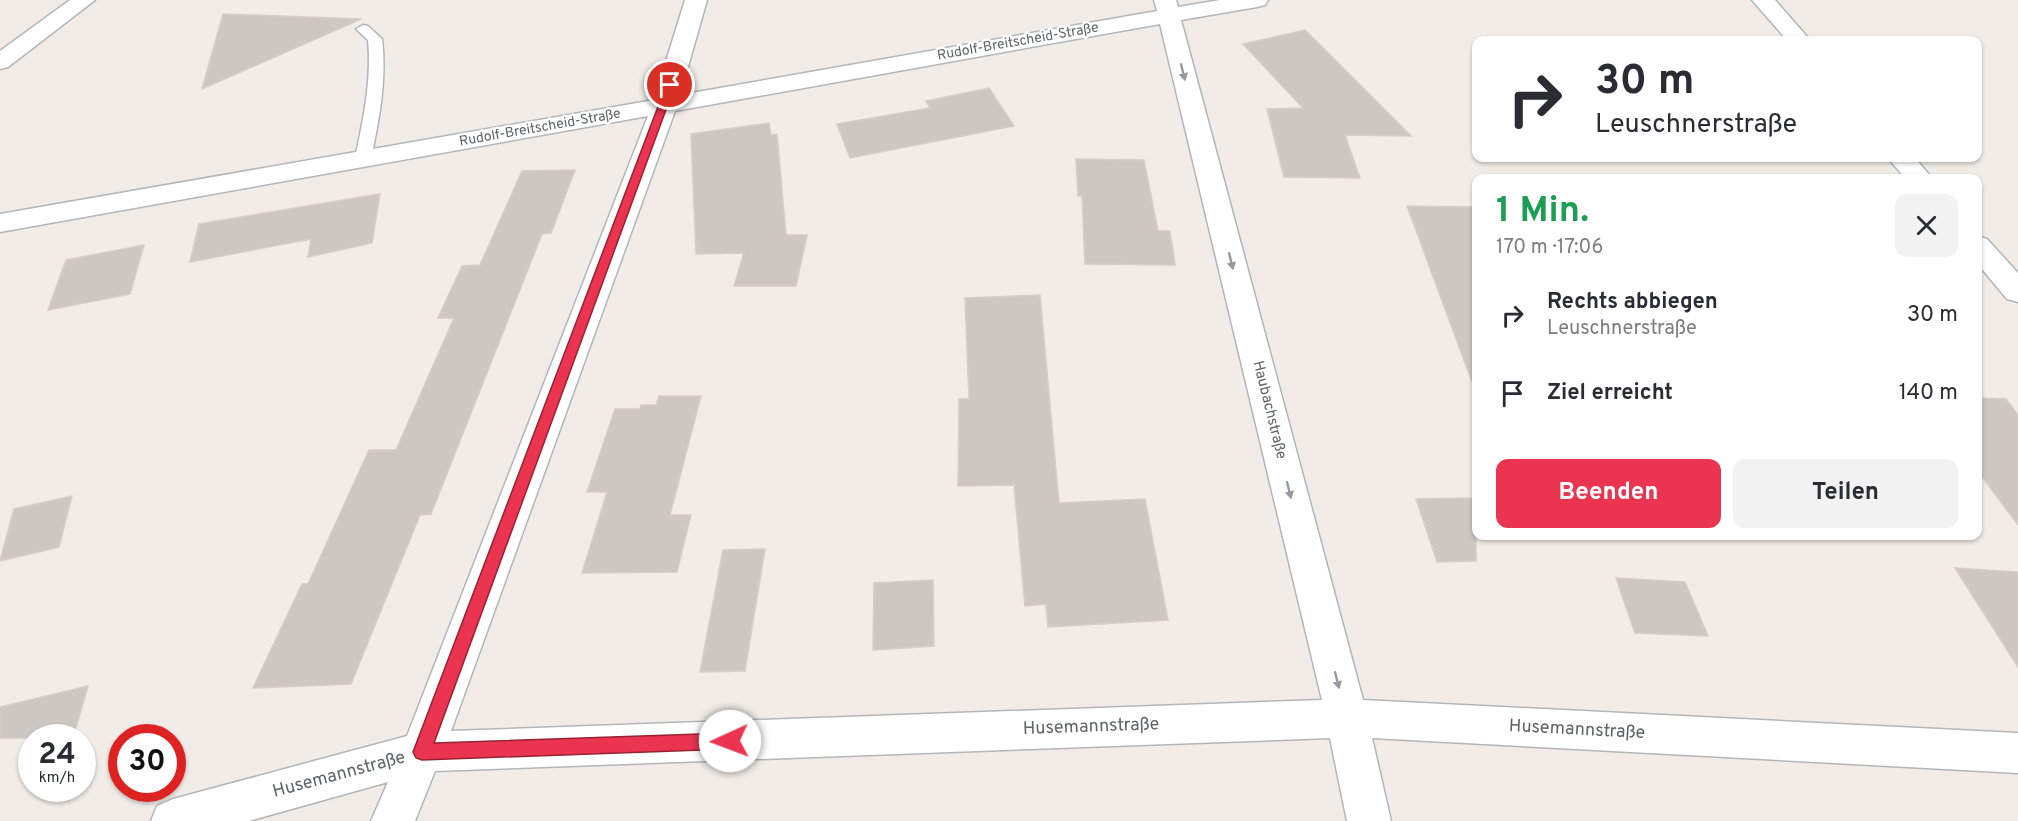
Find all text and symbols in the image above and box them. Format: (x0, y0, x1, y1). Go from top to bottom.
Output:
street label: Rudolf-Breitscheid-Straße (936, 19, 1100, 65)
text: 30 m (1595, 56, 1694, 109)
pin (644, 59, 695, 110)
icon: right (1496, 60, 1574, 138)
one-way arrow (1179, 62, 1189, 81)
icon: arrive (653, 68, 686, 101)
street label: Rudolf-Breitscheid-Straße (458, 105, 622, 151)
text: Leuschnerstraße (1595, 108, 1797, 142)
text: 1 Min. (1496, 189, 1589, 235)
button: close (1895, 194, 1958, 257)
text: 170 m · 17:06 (1496, 235, 1603, 261)
one-way arrow (1227, 252, 1236, 270)
text: Rechts abbiegen (1547, 289, 1718, 316)
icon: right (1496, 299, 1529, 332)
text: 30 m (1907, 302, 1958, 329)
text: Leuschnerstraße (1547, 316, 1697, 342)
street label: Haubachstraße (1248, 359, 1290, 461)
icon: arrive (1496, 377, 1529, 410)
text: Ziel erreicht (1547, 380, 1673, 407)
text: 140 m (1899, 380, 1958, 407)
button: Beenden (1496, 459, 1721, 528)
button: Teilen (1733, 459, 1958, 528)
one-way arrow (1285, 481, 1295, 500)
one-way arrow (1333, 671, 1342, 689)
position arrow (698, 709, 762, 773)
street label: Husemannstraße (1022, 713, 1160, 741)
street label: Husemannstraße (1508, 715, 1646, 745)
speed limit sign: 30 (108, 724, 186, 802)
text: 24 (38, 737, 76, 774)
street label: Husemannstraße (270, 746, 408, 804)
text: km/h (39, 769, 75, 788)

